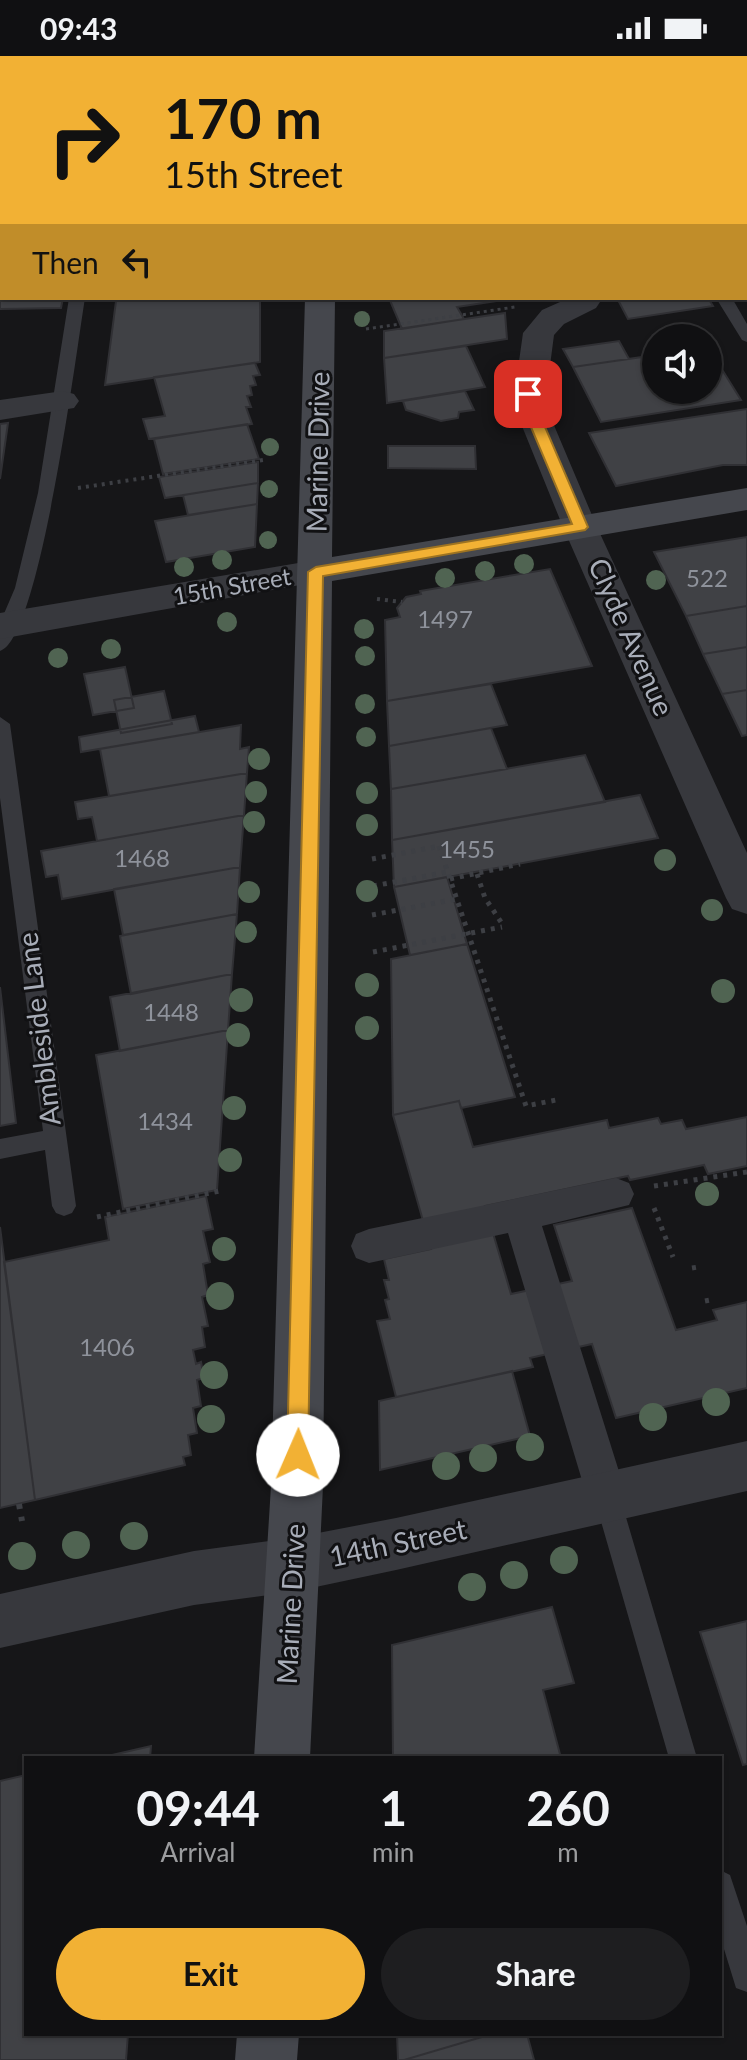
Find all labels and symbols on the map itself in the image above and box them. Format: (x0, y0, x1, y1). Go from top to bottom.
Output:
pin (494, 360, 562, 428)
street label: Marine Drive (299, 371, 335, 533)
street label: Clyde Avenue (582, 553, 682, 721)
street label: 15th Street (171, 561, 293, 610)
house number: 522 (686, 563, 728, 592)
house number: 1497 (417, 604, 473, 633)
house number: 1455 (439, 834, 495, 863)
house number: 1468 (114, 843, 170, 872)
street label: Ambleside Lane (9, 931, 67, 1128)
house number: 1448 (143, 997, 199, 1026)
house number: 1434 (137, 1106, 193, 1135)
house number: 1406 (79, 1332, 135, 1361)
position arrow (256, 1413, 340, 1497)
street label: 14th Street (326, 1511, 469, 1573)
street label: Marine Drive (269, 1523, 311, 1685)

